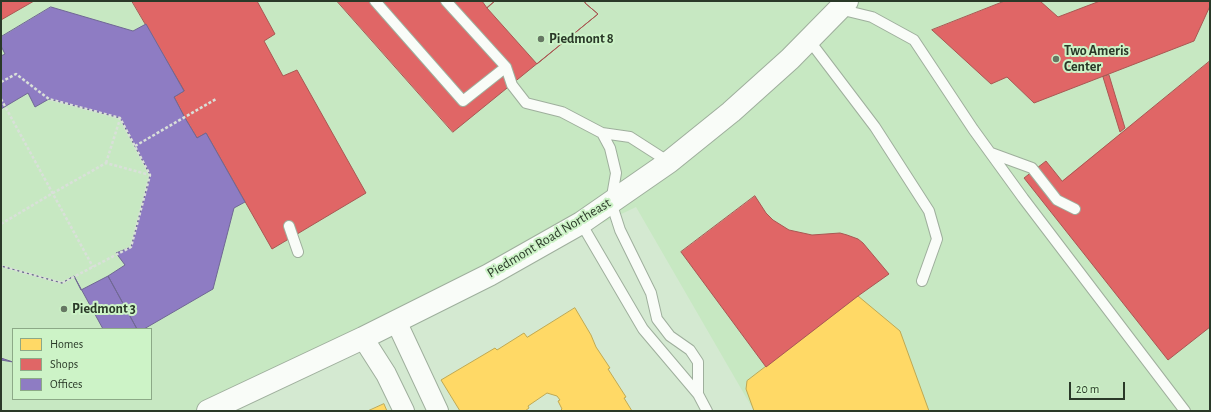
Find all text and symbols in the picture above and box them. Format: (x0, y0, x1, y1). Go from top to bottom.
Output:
place label: Piedmont 8 (549, 31, 614, 47)
marker: Piedmont 8 (536, 34, 546, 44)
place label: Two Ameris Center (1064, 43, 1129, 76)
marker: Two Ameris Center (1051, 54, 1061, 64)
street label: Piedmont Road Northeast (484, 194, 614, 282)
place label: Piedmont 3 (72, 301, 136, 317)
marker: Piedmont 3 (59, 304, 69, 314)
legend (12, 328, 152, 400)
text: Homes (50, 338, 83, 350)
text: Shops (50, 358, 78, 370)
scale bar (1071, 374, 1127, 400)
text: Offices (50, 378, 83, 390)
text: 20 m (1076, 383, 1099, 395)

